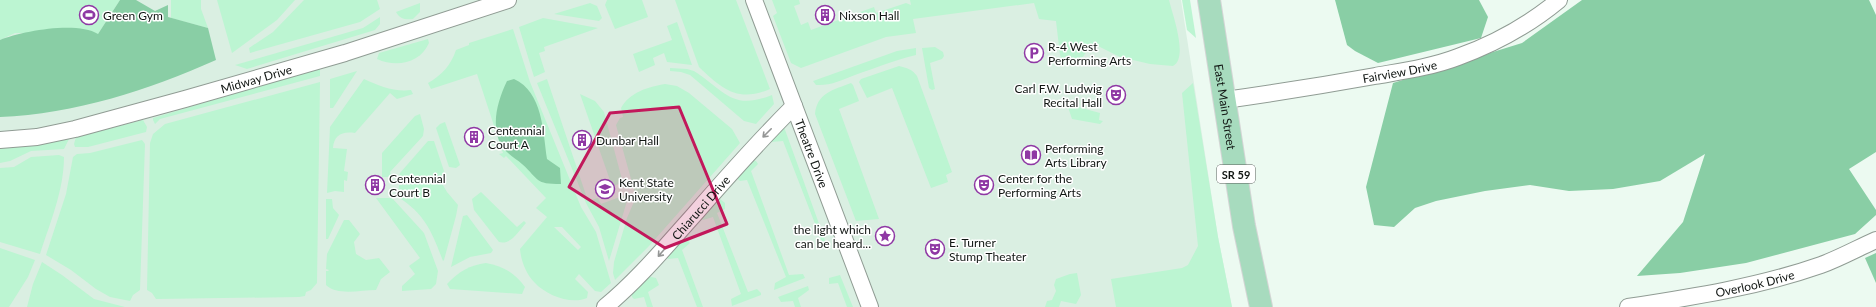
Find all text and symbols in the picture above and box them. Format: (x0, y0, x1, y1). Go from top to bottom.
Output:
sports icon: Green Gym (78, 4, 100, 26)
building icon: Nixson Hall (814, 4, 836, 26)
place label: Green Gym (103, 8, 163, 23)
place label: Nixson Hall (839, 8, 899, 23)
place label: R-4 West Performing Arts (1048, 39, 1131, 68)
parking icon: R-4 West Performing Arts (1023, 42, 1045, 64)
street label: Fairview Drive (1361, 57, 1438, 86)
street label: Midway Drive (219, 61, 294, 96)
street label: East Main Street (1211, 63, 1240, 151)
place label: Carl F.W. Ludwig Recital Hall (1014, 81, 1102, 110)
theatre icon: Carl F.W. Ludwig Recital Hall (1105, 84, 1127, 106)
street label: Theatre Drive (792, 117, 832, 190)
place label: Centennial Court A (488, 123, 545, 152)
building icon: Centennial Court A (463, 126, 485, 148)
one-way arrow (762, 128, 771, 138)
building icon: Dunbar Hall (571, 129, 593, 151)
place label: Dunbar Hall (596, 133, 659, 148)
place label: Performing Arts Library (1045, 141, 1107, 170)
library icon: Performing Arts Library (1020, 144, 1042, 166)
road number: SR 59 (1217, 165, 1255, 183)
place label: Centennial Court B (389, 171, 446, 200)
place label: Center for the Performing Arts (998, 171, 1081, 200)
street label: Chiarucci Drive (668, 172, 733, 243)
building icon: Centennial Court B (364, 174, 386, 196)
theatre icon: Center for the Performing Arts (973, 174, 995, 196)
place label: Kent State University (619, 175, 674, 204)
school or university icon: Kent State University (594, 178, 616, 200)
place label: the light which can be heard... (793, 222, 871, 251)
place icon: the light which can be heard... (874, 225, 896, 247)
place label: E. Turner Stump Theater (949, 235, 1027, 264)
theatre icon: E. Turner Stump Theater (924, 238, 946, 260)
one-way arrow (657, 246, 666, 257)
street label: Overlook Drive (1714, 267, 1796, 300)

